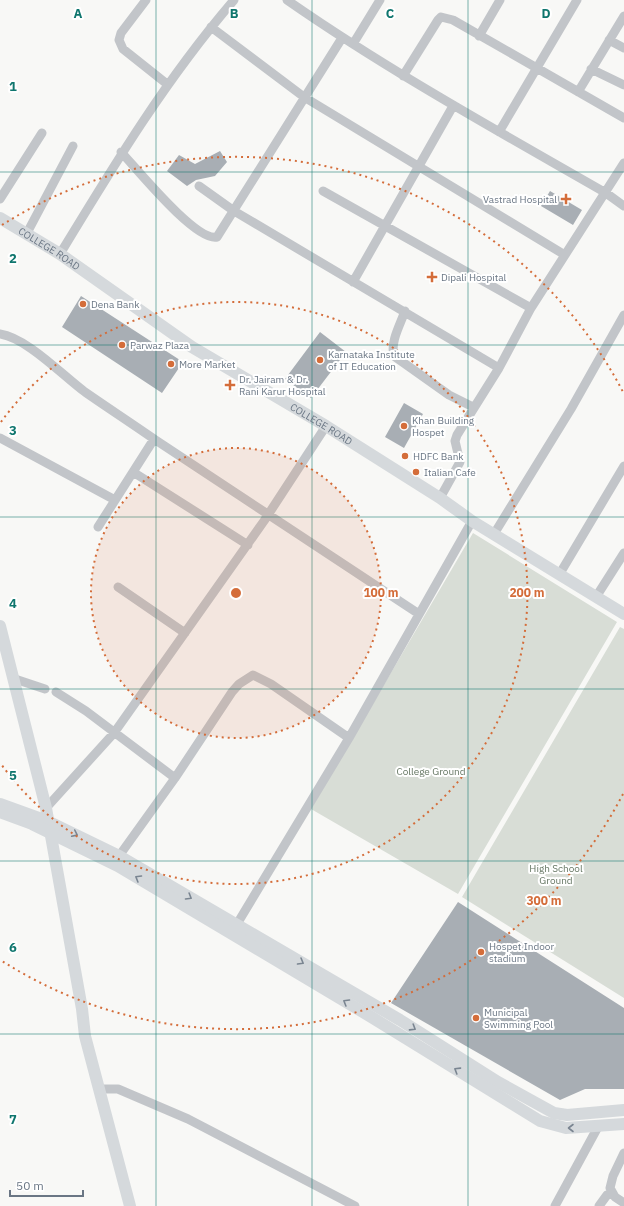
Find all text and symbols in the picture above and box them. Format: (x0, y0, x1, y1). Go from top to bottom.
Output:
text: A (74, 5, 83, 22)
text: B (230, 5, 239, 22)
text: C (386, 5, 395, 22)
text: D (541, 5, 551, 22)
text: 1 (9, 78, 17, 95)
place label: Vastrad Hospital (483, 193, 557, 206)
marker: Vastrad Hospital (560, 193, 572, 205)
street label: COLLEGE ROAD (16, 225, 83, 273)
text: 2 (9, 250, 17, 267)
marker: Dipali Hospital (426, 271, 438, 283)
place label: Dipali Hospital (441, 271, 507, 284)
place label: Dena Bank (91, 298, 140, 311)
marker: Dena Bank (78, 299, 88, 309)
place label: Parwaz Plaza (130, 339, 190, 352)
marker: Parwaz Plaza (117, 340, 127, 350)
place label: Karnataka Institute of IT Education (328, 348, 415, 373)
marker: Karnataka Institute of IT Education (315, 355, 325, 365)
place label: More Market (179, 358, 236, 371)
marker: More Market (166, 359, 176, 369)
place label: Dr. Jairam & Dr. Rani Karur Hospital (239, 373, 326, 398)
marker: Dr. Jairam & Dr. Rani Karur Hospital (224, 379, 236, 391)
street label: COLLEGE ROAD (288, 400, 355, 448)
place label: Khan Building Hospet (412, 414, 475, 439)
marker: Khan Building Hospet (399, 421, 409, 431)
text: 3 (9, 422, 17, 439)
place label: HDFC Bank (413, 450, 464, 463)
marker: HDFC Bank (400, 451, 410, 461)
place label: Italian Cafe (424, 466, 476, 479)
marker: Italian Cafe (411, 467, 421, 477)
text: 100 m (363, 585, 399, 600)
text: 200 m (509, 585, 545, 600)
centre of rings (229, 586, 243, 600)
text: 4 (9, 595, 17, 612)
park label: College Ground (396, 765, 466, 778)
text: 5 (9, 767, 17, 784)
one-way arrow (70, 829, 78, 837)
park label: High School Ground (529, 862, 583, 887)
one-way arrow (135, 876, 142, 883)
one-way arrow (185, 892, 192, 900)
text: 300 m (526, 893, 562, 908)
text: 6 (9, 939, 17, 956)
place label: Hospet Indoor stadium (489, 940, 554, 965)
marker: Hospet Indoor stadium (476, 947, 486, 957)
one-way arrow (297, 958, 304, 965)
one-way arrow (343, 1000, 350, 1007)
place label: Municipal Swimming Pool (484, 1006, 553, 1031)
marker: Municipal Swimming Pool (471, 1013, 481, 1023)
one-way arrow (409, 1023, 416, 1031)
one-way arrow (454, 1067, 461, 1075)
text: 7 (9, 1111, 17, 1128)
one-way arrow (568, 1124, 574, 1132)
scale bar (10, 1172, 83, 1198)
text: 50 m (16, 1178, 44, 1193)

